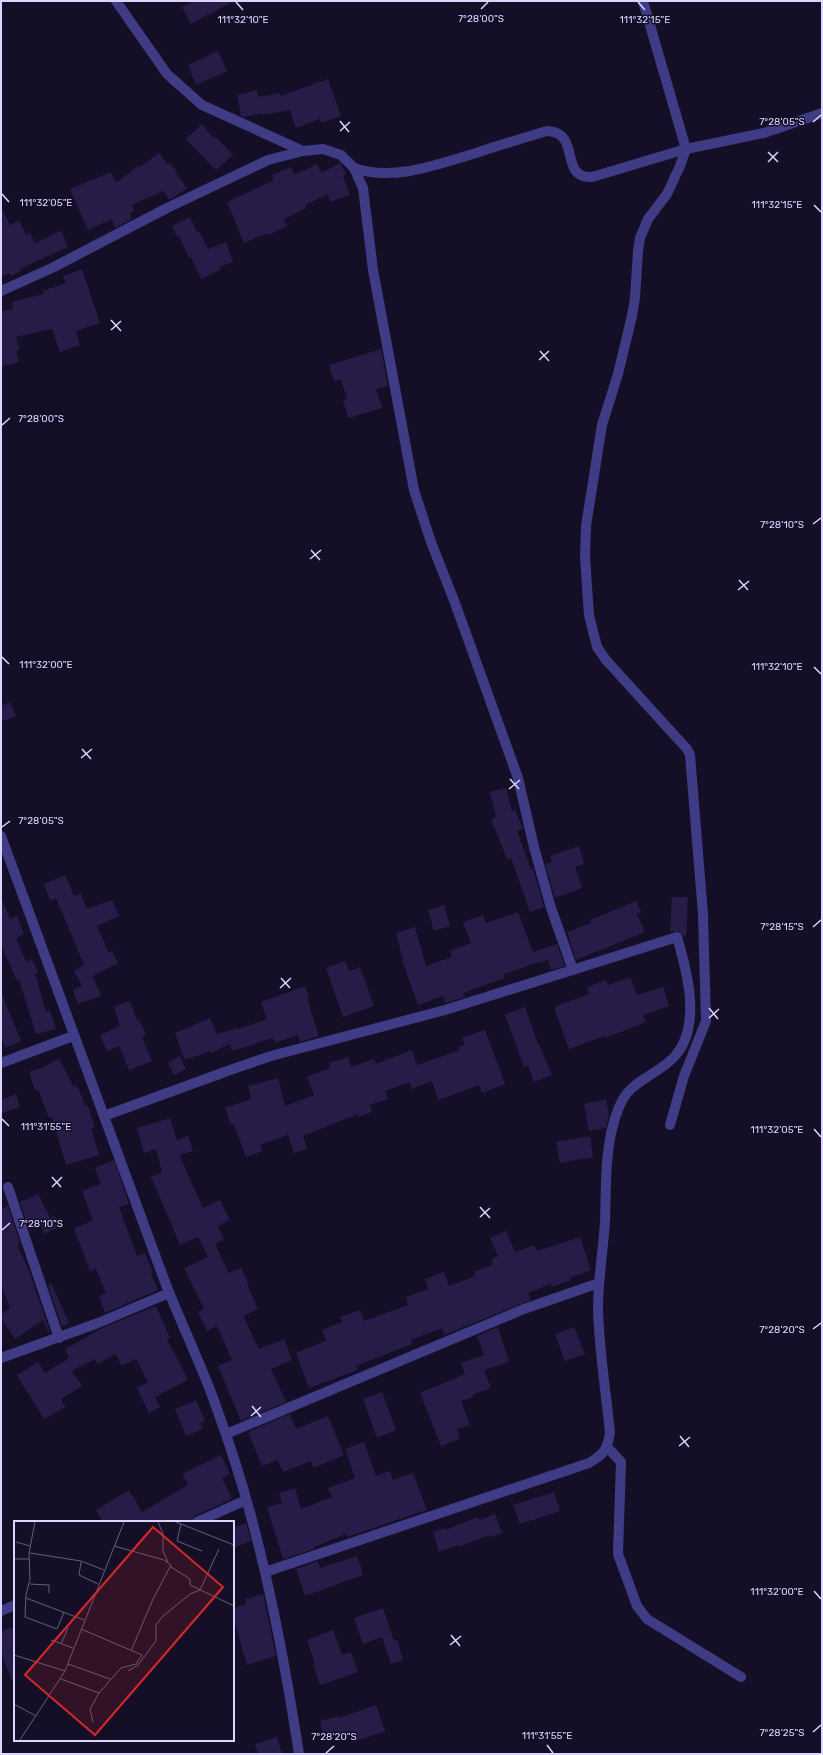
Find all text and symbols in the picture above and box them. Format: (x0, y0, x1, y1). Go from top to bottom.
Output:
text: 7°28'00"S (458, 13, 504, 25)
text: 111°32'10"E (217, 14, 269, 26)
text: 111°32'15"E (620, 14, 670, 26)
text: 7°28'05"S (759, 116, 805, 128)
text: 111°32'05"E (20, 197, 72, 209)
text: 111°32'15"E (752, 199, 802, 211)
text: 7°28'00"S (18, 413, 64, 425)
text: 7°28'10"S (760, 519, 804, 531)
text: 111°32'00"E (19, 659, 73, 671)
text: 111°32'10"E (751, 661, 803, 673)
text: 7°28'05"S (18, 815, 64, 827)
text: 7°28'15"S (760, 921, 804, 933)
text: 111°31'55"E (21, 1121, 71, 1133)
text: 111°32'05"E (751, 1124, 803, 1136)
text: 7°28'10"S (19, 1218, 63, 1230)
text: 7°28'20"S (759, 1324, 805, 1336)
inset map (14, 1521, 234, 1741)
text: 111°32'00"E (750, 1586, 804, 1598)
text: 7°28'25"S (759, 1727, 805, 1739)
text: 111°31'55"E (522, 1730, 572, 1742)
text: 7°28'20"S (311, 1731, 357, 1743)

